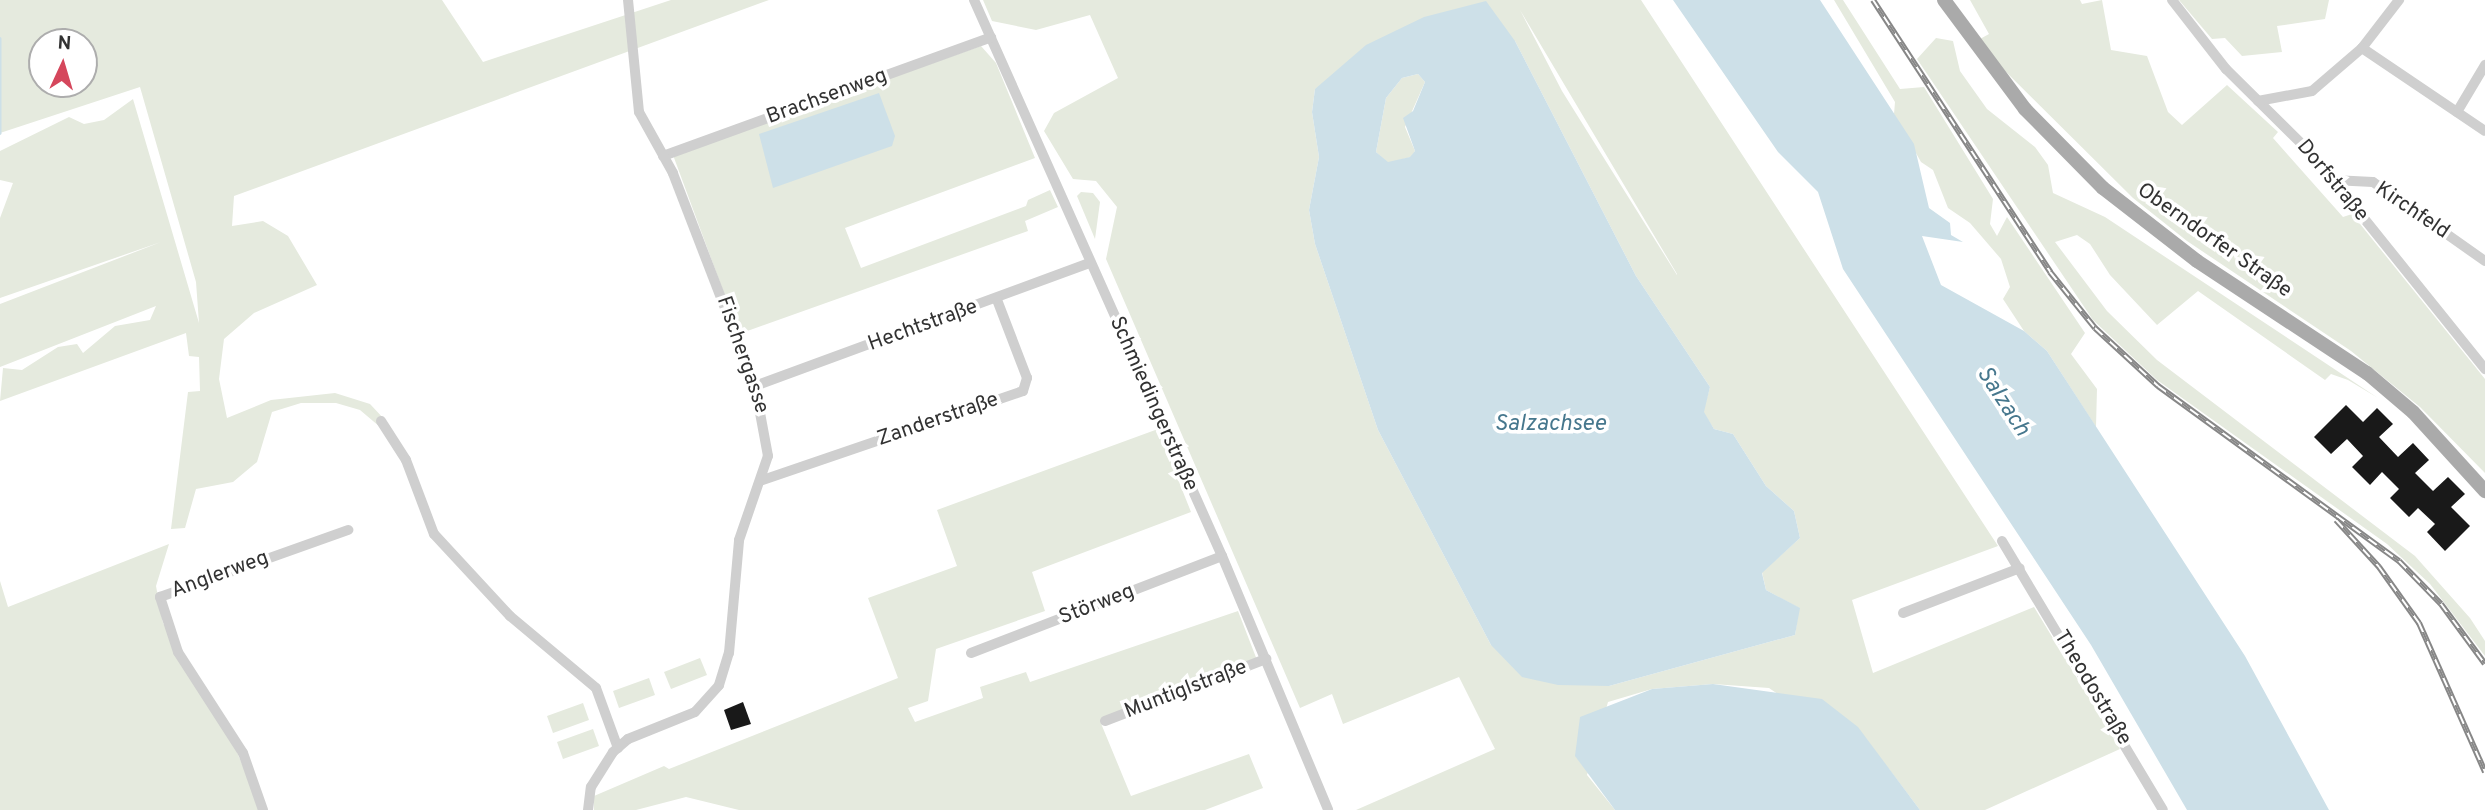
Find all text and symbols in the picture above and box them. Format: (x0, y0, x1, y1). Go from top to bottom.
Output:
north arrow (28, 28, 98, 98)
text: N (57, 32, 72, 56)
street label: Brachsenweg (763, 64, 891, 130)
street label: Dorfstraße (2291, 135, 2373, 227)
street label: Kirchfeld (2370, 177, 2454, 245)
street label: Oberndorfer Straße (2132, 178, 2296, 304)
street label: Fischergasse (710, 293, 774, 417)
street label: Hechtstraße (865, 295, 981, 357)
street label: Schmiedingerstraße (1103, 313, 1203, 495)
water label: Salzach (1969, 362, 2035, 442)
street label: Zanderstraße (874, 387, 1002, 453)
water label: Salzachsee (1494, 411, 1606, 439)
street label: Anglerweg (168, 546, 272, 604)
street label: Störweg (1056, 579, 1138, 631)
street label: Theodostraße (2048, 626, 2136, 750)
street label: Muntiglstraße (1121, 655, 1251, 725)

